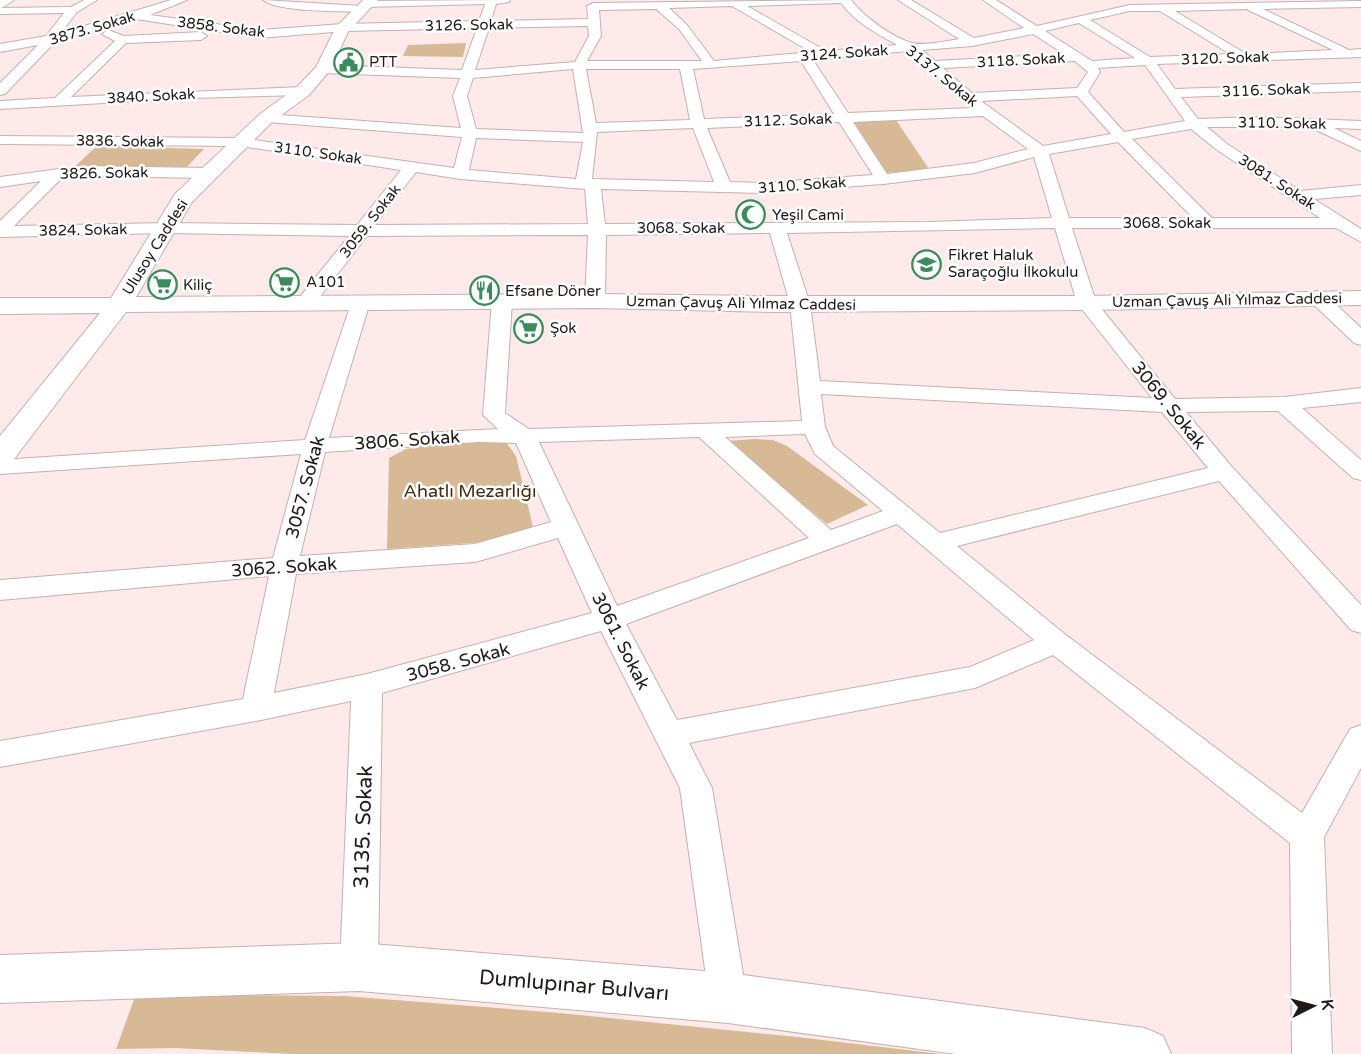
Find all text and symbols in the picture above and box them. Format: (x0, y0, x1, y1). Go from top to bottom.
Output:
street label: 3873. Sokak (47, 7, 137, 49)
street label: 3858. Sokak (176, 13, 266, 41)
street label: 3126. Sokak (425, 15, 513, 35)
street label: 3124. Sokak (799, 41, 889, 65)
street label: 3137. Sokak (902, 41, 982, 111)
public building icon: PTT (332, 46, 364, 78)
street label: 3120. Sokak (1180, 47, 1270, 69)
street label: 3118. Sokak (976, 49, 1066, 71)
place label: PTT (369, 53, 397, 71)
street label: 3116. Sokak (1221, 79, 1311, 101)
street label: 3840. Sokak (106, 85, 196, 107)
street label: 3112. Sokak (743, 109, 833, 131)
street label: 3110. Sokak (1238, 113, 1326, 133)
street label: 3836. Sokak (76, 131, 164, 151)
street label: 3110. Sokak (273, 138, 363, 168)
street label: 3081. Sokak (1235, 150, 1319, 214)
street label: 3826. Sokak (60, 163, 148, 183)
street label: 3110. Sokak (757, 173, 847, 197)
street label: 3059. Sokak (336, 181, 404, 261)
street label: Ulusoy Caddesi (118, 196, 192, 298)
mosque icon: Yeşil Cami (735, 199, 767, 231)
place label: Yeşil Cami (772, 206, 844, 224)
street label: 3068. Sokak (1123, 214, 1211, 232)
street label: 3068. Sokak (637, 219, 725, 237)
street label: 3824. Sokak (39, 220, 127, 240)
place label: Fikret Haluk Saraçoğlu İlkokulu (948, 246, 1078, 281)
school or university icon: Fikret Haluk Saraçoğlu İlkokulu (911, 248, 943, 280)
supermarket icon: A101 (269, 266, 301, 298)
supermarket icon: Kiliç (146, 269, 178, 301)
place label: A101 (306, 273, 345, 291)
restaurant icon: Efsane Döner (468, 275, 500, 307)
place label: Kiliç (183, 276, 212, 294)
place label: Efsane Döner (505, 282, 601, 300)
street label: Uzman Çavuş Ali Yılmaz Caddesi (1112, 289, 1342, 311)
street label: Uzman Çavuş Ali Yılmaz Caddesi (626, 292, 856, 314)
supermarket icon: Şok (513, 312, 545, 344)
place label: Şok (550, 319, 577, 337)
street label: 3069. Sokak (1127, 357, 1211, 453)
street label: 3806. Sokak (353, 425, 461, 455)
street label: 3057. Sokak (281, 433, 329, 541)
park label: Ahatlı Mezarlığı (404, 480, 536, 502)
street label: 3062. Sokak (230, 552, 338, 582)
street label: 3061. Sokak (587, 589, 655, 693)
street label: 3058. Sokak (404, 638, 512, 686)
street label: 3135. Sokak (349, 765, 378, 889)
street label: Dumlupınar Bulvarı (478, 965, 670, 1006)
north arrow (1283, 976, 1343, 1036)
text: K (1316, 998, 1337, 1011)

